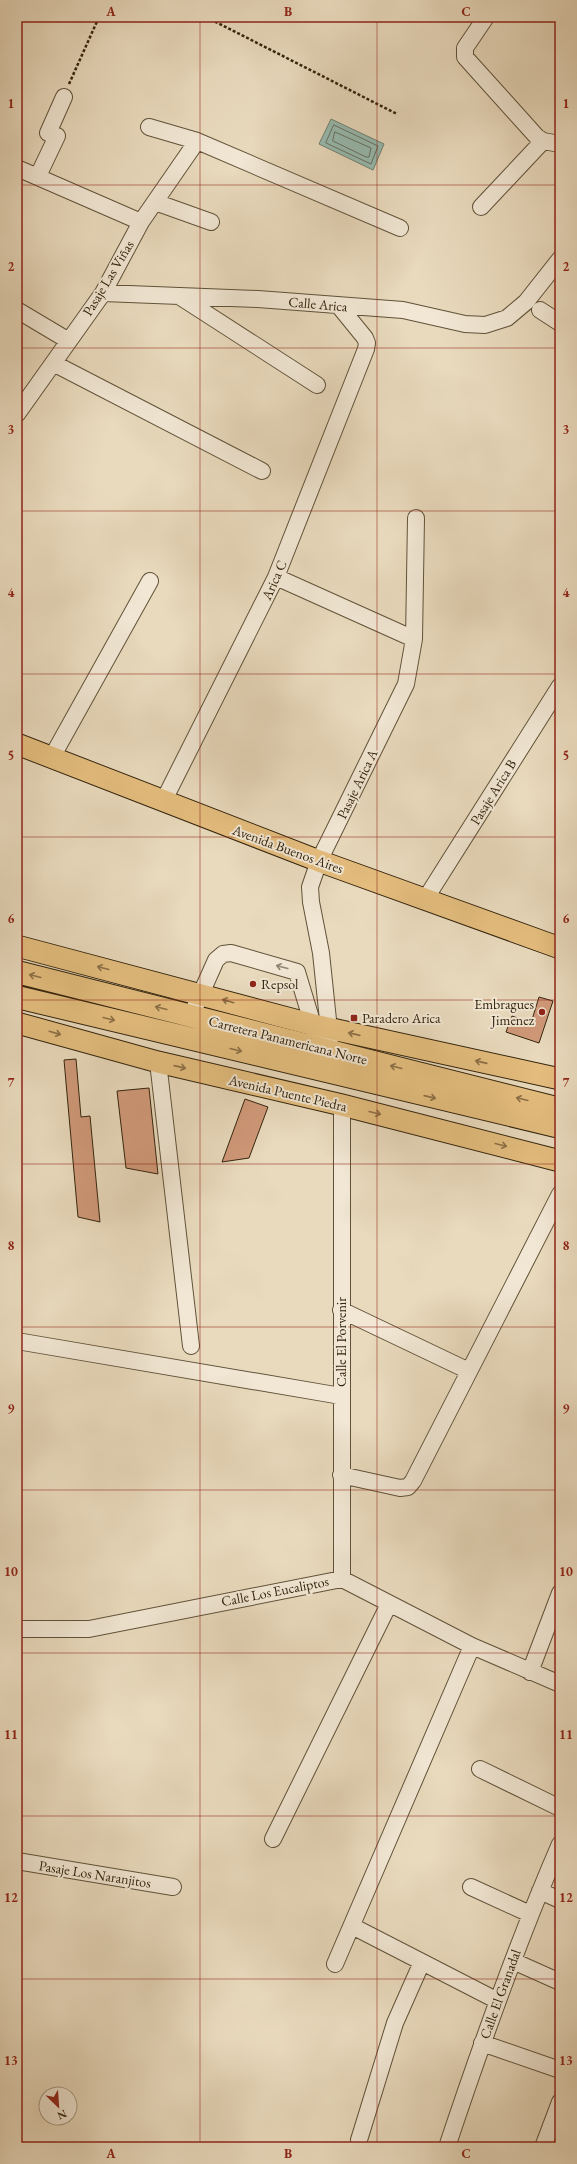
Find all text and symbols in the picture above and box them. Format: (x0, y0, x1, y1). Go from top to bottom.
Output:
text: A (105, 3, 116, 20)
text: B (284, 3, 292, 20)
text: C (461, 3, 471, 20)
text: 1 (8, 95, 15, 112)
text: 1 (563, 95, 570, 112)
street label: Pasaje Las Viñas (78, 236, 138, 319)
text: 2 (8, 258, 15, 275)
text: 2 (563, 258, 570, 275)
street label: Calle Arica (288, 292, 349, 316)
text: 3 (8, 421, 15, 438)
text: 3 (563, 421, 570, 438)
street label: Arica C (257, 557, 291, 604)
text: 4 (8, 584, 15, 601)
text: 4 (563, 584, 570, 601)
street label: Pasaje Arica A (332, 746, 382, 822)
text: 5 (8, 747, 14, 764)
text: 5 (563, 747, 569, 764)
street label: Pasaje Arica B (466, 756, 520, 828)
street label: Avenida Buenos Aires (229, 820, 346, 878)
text: 6 (8, 910, 15, 927)
text: 6 (563, 910, 570, 927)
one-way arrow (276, 963, 289, 970)
one-way arrow (96, 964, 109, 971)
one-way arrow (29, 972, 42, 980)
place label: Repsol (261, 975, 299, 993)
marker: Repsol (248, 979, 258, 989)
place label: Embragues Jimenez (474, 995, 535, 1029)
one-way arrow (222, 997, 235, 1004)
one-way arrow (155, 1004, 168, 1012)
marker: Embragues Jimenez (537, 1007, 547, 1017)
place label: Paradero Arica (362, 1009, 441, 1027)
street label: Carretera Panamericana Norte (207, 1012, 370, 1069)
marker: Paradero Arica (349, 1013, 359, 1023)
one-way arrow (103, 1016, 116, 1023)
one-way arrow (348, 1029, 361, 1037)
one-way arrow (48, 1030, 61, 1038)
one-way arrow (229, 1046, 242, 1054)
one-way arrow (475, 1057, 488, 1065)
one-way arrow (390, 1063, 403, 1071)
one-way arrow (173, 1064, 186, 1072)
street label: Avenida Puente Piedra (226, 1070, 349, 1115)
text: 7 (8, 1074, 15, 1091)
text: 7 (563, 1074, 570, 1091)
one-way arrow (423, 1093, 436, 1101)
one-way arrow (516, 1095, 529, 1102)
one-way arrow (368, 1110, 381, 1117)
one-way arrow (494, 1142, 507, 1150)
text: 8 (8, 1237, 15, 1254)
text: 8 (563, 1237, 570, 1254)
street label: Calle El Porvenir (332, 1297, 350, 1387)
text: 9 (8, 1400, 15, 1417)
text: 9 (563, 1400, 570, 1417)
text: 10 (4, 1563, 18, 1580)
text: 10 (559, 1563, 573, 1580)
street label: Calle Los Eucaliptos (220, 1572, 331, 1610)
text: 11 (4, 1726, 18, 1743)
text: 11 (559, 1726, 573, 1743)
street label: Pasaje Los Naranjitos (38, 1856, 153, 1892)
text: 12 (4, 1889, 18, 1906)
text: 12 (559, 1889, 573, 1906)
street label: Calle El Granadal (475, 1946, 525, 2041)
text: 13 (4, 2052, 18, 2069)
text: 13 (559, 2052, 573, 2069)
north arrow (38, 2086, 78, 2126)
text: N (55, 2107, 69, 2123)
text: A (105, 2145, 116, 2162)
text: B (284, 2145, 292, 2162)
text: C (461, 2145, 471, 2162)

